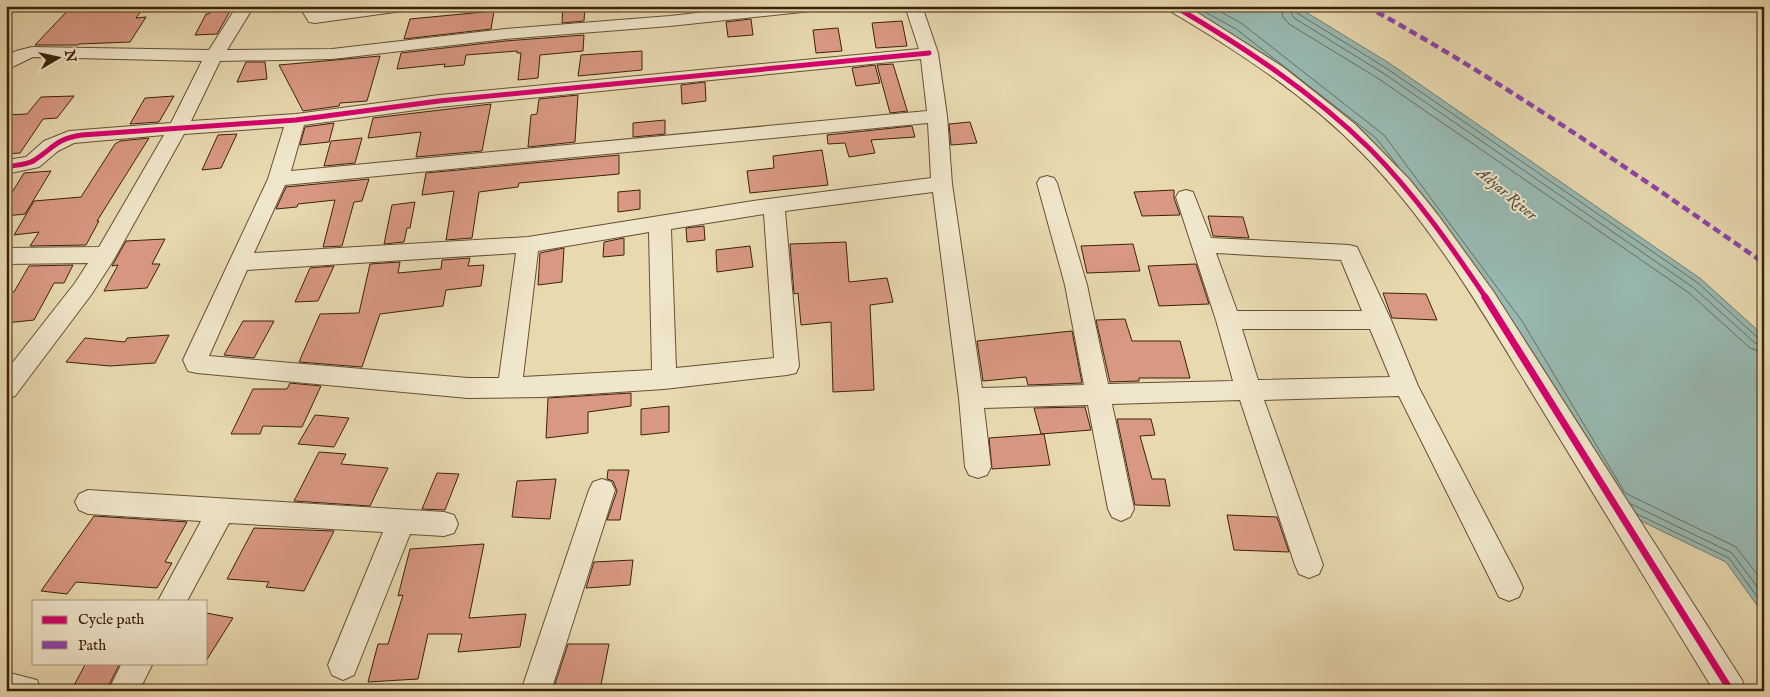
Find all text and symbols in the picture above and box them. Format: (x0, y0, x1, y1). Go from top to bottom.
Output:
north arrow (32, 32, 82, 82)
text: N (60, 48, 80, 64)
water label: Adyar River (1470, 161, 1542, 226)
legend (32, 600, 208, 664)
text: Cycle path (78, 610, 144, 629)
text: Path (78, 636, 106, 655)

